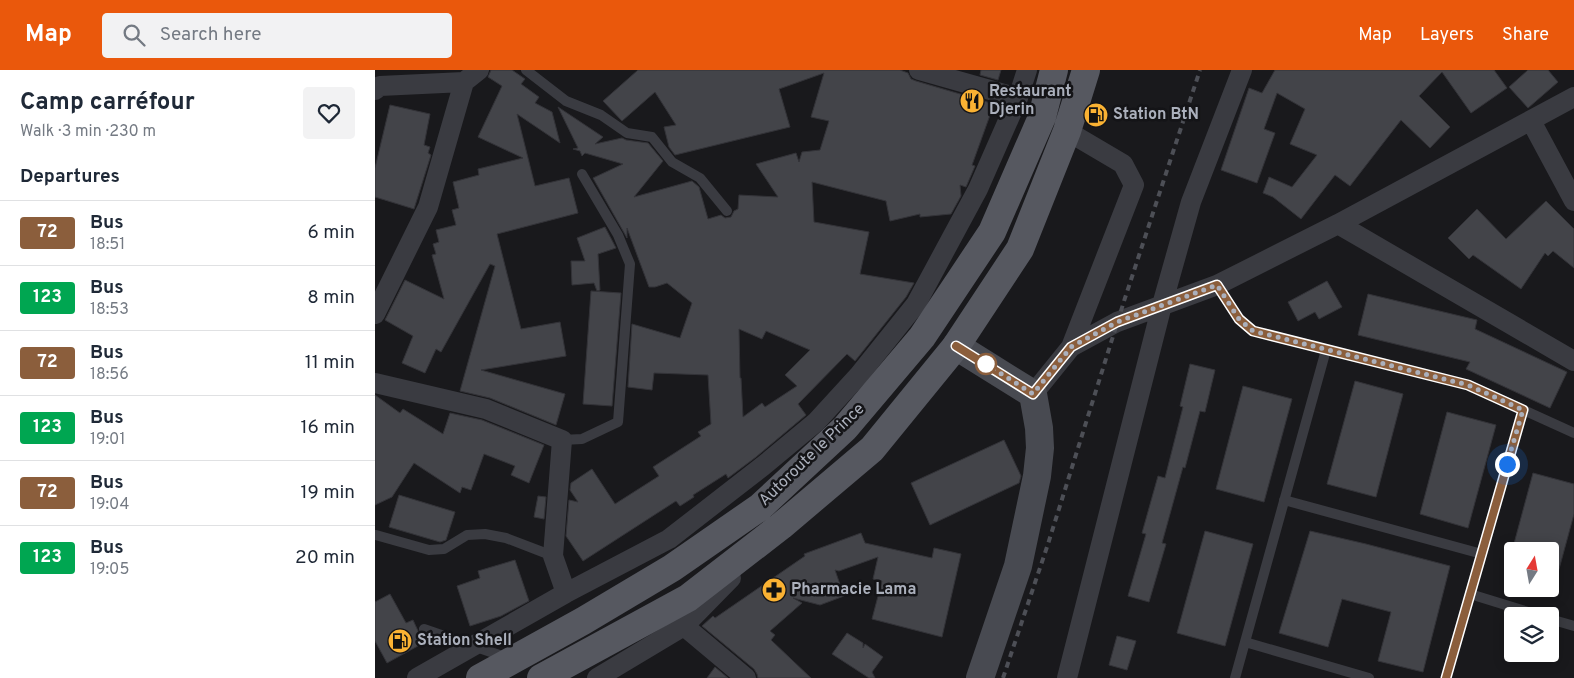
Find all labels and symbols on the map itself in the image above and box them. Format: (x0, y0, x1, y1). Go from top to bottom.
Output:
place label: Restaurant Djerin (989, 82, 1072, 120)
restaurant icon: Restaurant Djerin (959, 88, 985, 114)
fuel station icon: Station BtN (1083, 102, 1109, 128)
place label: Station BtN (1113, 105, 1199, 125)
unlabelled marker (975, 353, 997, 375)
street label: Autoroute le Prince (755, 399, 869, 511)
your location (1495, 452, 1520, 477)
north arrow (1504, 542, 1559, 598)
pharmacy icon: Pharmacie Lama (761, 577, 787, 603)
place label: Pharmacie Lama (791, 580, 916, 600)
fuel station icon: Station Shell (387, 628, 413, 654)
place label: Station Shell (417, 631, 512, 651)

